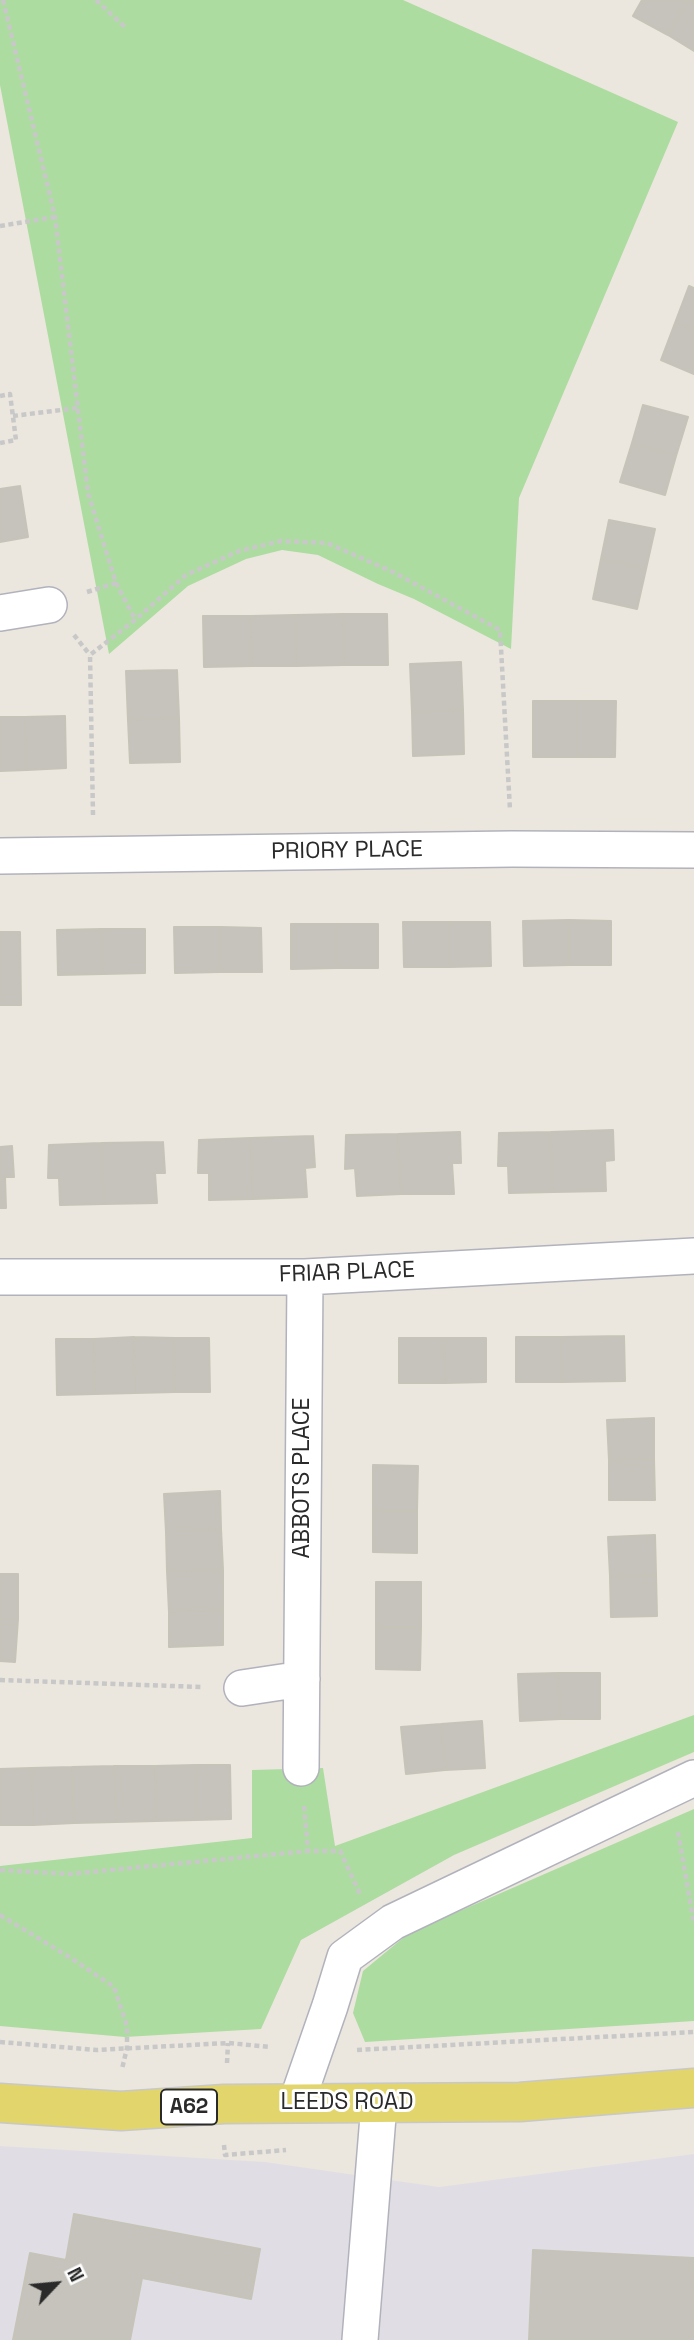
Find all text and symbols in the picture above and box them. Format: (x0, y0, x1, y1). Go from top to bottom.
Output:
street label: PRIORY PLACE (271, 836, 423, 866)
street label: FRIAR PLACE (279, 1257, 415, 1289)
street label: ABBOTS PLACE (289, 1397, 317, 1559)
street label: LEEDS ROAD (280, 2089, 414, 2117)
road number: A62 (161, 2090, 217, 2124)
north arrow (21, 2249, 91, 2319)
text: N (61, 2263, 89, 2286)

